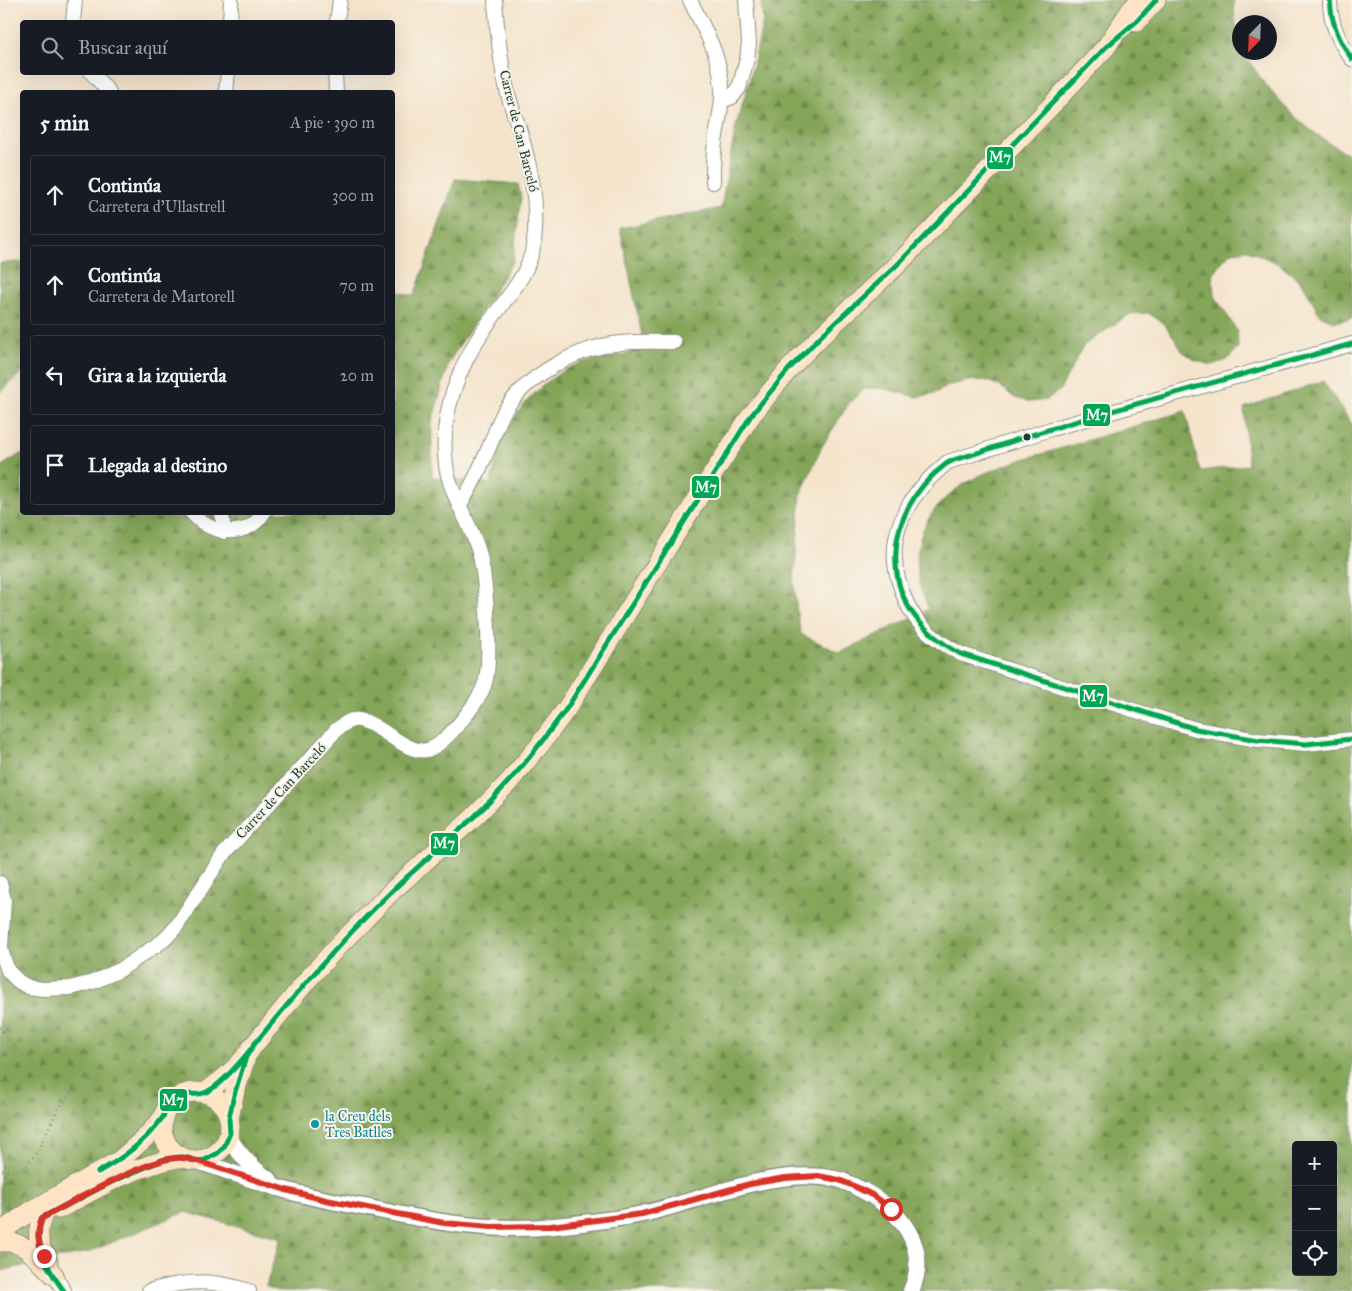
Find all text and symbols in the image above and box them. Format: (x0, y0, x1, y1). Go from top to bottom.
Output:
north arrow (1232, 15, 1277, 60)
search box (20, 20, 395, 75)
icon: search (38, 34, 66, 62)
text: Buscar aquí (78, 36, 167, 59)
street label: Carrer de Can Barceló (496, 68, 542, 194)
text: 5 min (40, 110, 89, 136)
text: A pie · 390 m (290, 113, 375, 132)
line badge: M7 (986, 146, 1014, 170)
text: M7 (989, 149, 1011, 166)
text: Continúa (88, 174, 161, 197)
icon: ahead (41, 181, 69, 209)
text: 300 m (332, 186, 374, 205)
text: Carretera d'Ullastrell (88, 197, 226, 216)
text: Continúa (88, 264, 161, 287)
icon: ahead (41, 271, 69, 299)
text: 70 m (339, 276, 374, 295)
text: Carretera de Martorell (88, 287, 235, 306)
icon: left (41, 361, 69, 389)
text: Gira a la izquierda (88, 364, 227, 387)
text: 20 m (340, 366, 374, 385)
line badge: M7 (1082, 403, 1111, 427)
text: M7 (1086, 407, 1108, 424)
unlabelled marker (1022, 432, 1032, 442)
icon: arrive (41, 451, 69, 479)
text: Llegada al destino (88, 454, 227, 477)
line badge: M7 (691, 475, 720, 499)
text: M7 (695, 479, 717, 496)
line badge: M7 (1079, 684, 1108, 708)
text: M7 (1082, 688, 1104, 705)
street label: Carrer de Can Barceló (232, 740, 330, 842)
line badge: M7 (430, 832, 459, 856)
text: M7 (433, 835, 455, 852)
line badge: M7 (159, 1088, 188, 1112)
text: M7 (162, 1092, 184, 1109)
place label: la Creu dels Tres Batlles (325, 1108, 392, 1141)
marker: la Creu dels Tres Batlles (309, 1118, 321, 1130)
map controls (1292, 1141, 1337, 1276)
button: + (1292, 1141, 1337, 1186)
button: − (1292, 1186, 1337, 1231)
route start (880, 1198, 903, 1221)
button: locate (1292, 1231, 1337, 1276)
route end (33, 1245, 56, 1268)

